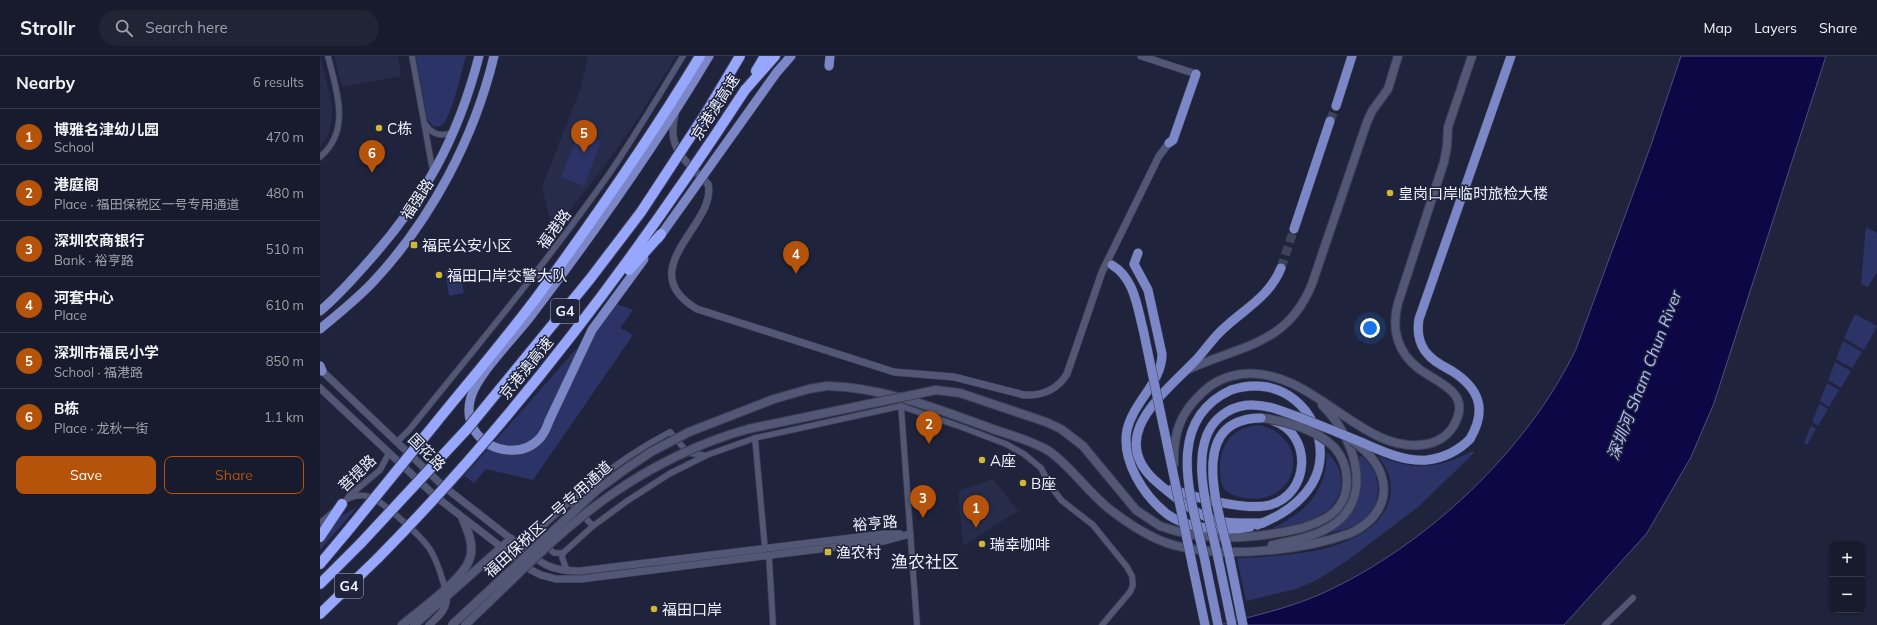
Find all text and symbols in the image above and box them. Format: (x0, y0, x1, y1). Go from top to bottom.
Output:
search box (99, 10, 379, 46)
text: Strollr (20, 16, 75, 40)
icon: search (113, 17, 135, 39)
text: Search here (145, 18, 228, 37)
text: Map (1703, 19, 1732, 37)
text: Layers (1754, 19, 1797, 37)
text: Share (1819, 19, 1857, 37)
street label: 京港澳高速 (687, 70, 743, 144)
text: Nearby (16, 72, 75, 93)
text: 6 results (253, 74, 304, 90)
place label: C栋 (387, 119, 412, 138)
text: 博雅名津幼儿园 (54, 120, 159, 139)
pin: 5 (571, 120, 597, 153)
marker: C栋 (374, 123, 384, 133)
text: 1 (25, 129, 33, 145)
text: 470 m (266, 129, 304, 145)
text: School (54, 139, 94, 155)
pin: 6 (359, 140, 385, 173)
text: 港庭阁 (54, 175, 99, 194)
street label: 福强路 (397, 175, 437, 223)
place label: 皇岗口岸临时旅检大楼 (1398, 184, 1548, 203)
text: 2 (25, 185, 33, 201)
text: 480 m (266, 185, 304, 201)
marker: 皇岗口岸临时旅检大楼 (1385, 188, 1395, 198)
text: Place · 福田保税区一号专用通道 (54, 196, 240, 212)
street label: 福港路 (533, 205, 575, 253)
text: 深圳农商银行 (54, 231, 144, 250)
place label: 福民公安小区 (422, 236, 512, 255)
marker: 福民公安小区 (409, 240, 419, 250)
text: 3 (25, 241, 33, 257)
text: 510 m (266, 241, 304, 257)
pin: 4 (783, 241, 809, 274)
text: Bank · 裕亨路 (54, 252, 134, 268)
place label: 福田口岸交警大队 (447, 266, 567, 285)
marker: 福田口岸交警大队 (434, 270, 444, 280)
water label: 深圳河 Sham Chun River (1602, 286, 1686, 463)
text: 河套中心 (54, 288, 114, 307)
text: 4 (25, 297, 33, 313)
text: 610 m (266, 297, 304, 313)
road number: G4 (551, 299, 579, 323)
text: Place (54, 307, 87, 323)
your location (1360, 318, 1380, 338)
street label: 京港澳高速 (495, 333, 557, 403)
text: 深圳市福民小学 (54, 343, 159, 362)
text: 5 (25, 353, 33, 369)
text: 850 m (266, 353, 304, 369)
text: School · 福港路 (54, 364, 143, 380)
text: B栋 (54, 399, 79, 418)
text: 6 (25, 409, 33, 425)
text: 1.1 km (264, 409, 304, 425)
pin: 2 (916, 411, 942, 444)
text: Place · 龙秋一街 (54, 420, 149, 436)
street label: 国花路 (404, 429, 450, 475)
street label: 菩提路 (334, 451, 380, 495)
place label: A座 (990, 451, 1016, 470)
marker: A座 (977, 455, 987, 465)
button: Save (16, 456, 156, 494)
button: Share (164, 456, 304, 494)
street label: 福田保税区一号专用通道 (480, 457, 616, 581)
place label: B座 (1031, 474, 1056, 493)
marker: B座 (1018, 478, 1028, 488)
pin: 3 (910, 485, 936, 518)
pin: 1 (963, 495, 989, 528)
street label: 裕亨路 (852, 512, 898, 534)
place label: 瑞幸咖啡 (990, 535, 1050, 554)
marker: 瑞幸咖啡 (977, 539, 987, 549)
map controls (1829, 541, 1865, 613)
button: + (1829, 541, 1865, 577)
place label: 渔农村 (836, 543, 881, 562)
marker: 渔农村 (823, 547, 833, 557)
district label: 渔农社区 (891, 551, 959, 572)
road number: G4 (335, 574, 363, 598)
button: − (1829, 577, 1865, 613)
place label: 福田口岸 (662, 600, 722, 619)
marker: 福田口岸 (649, 604, 659, 614)

